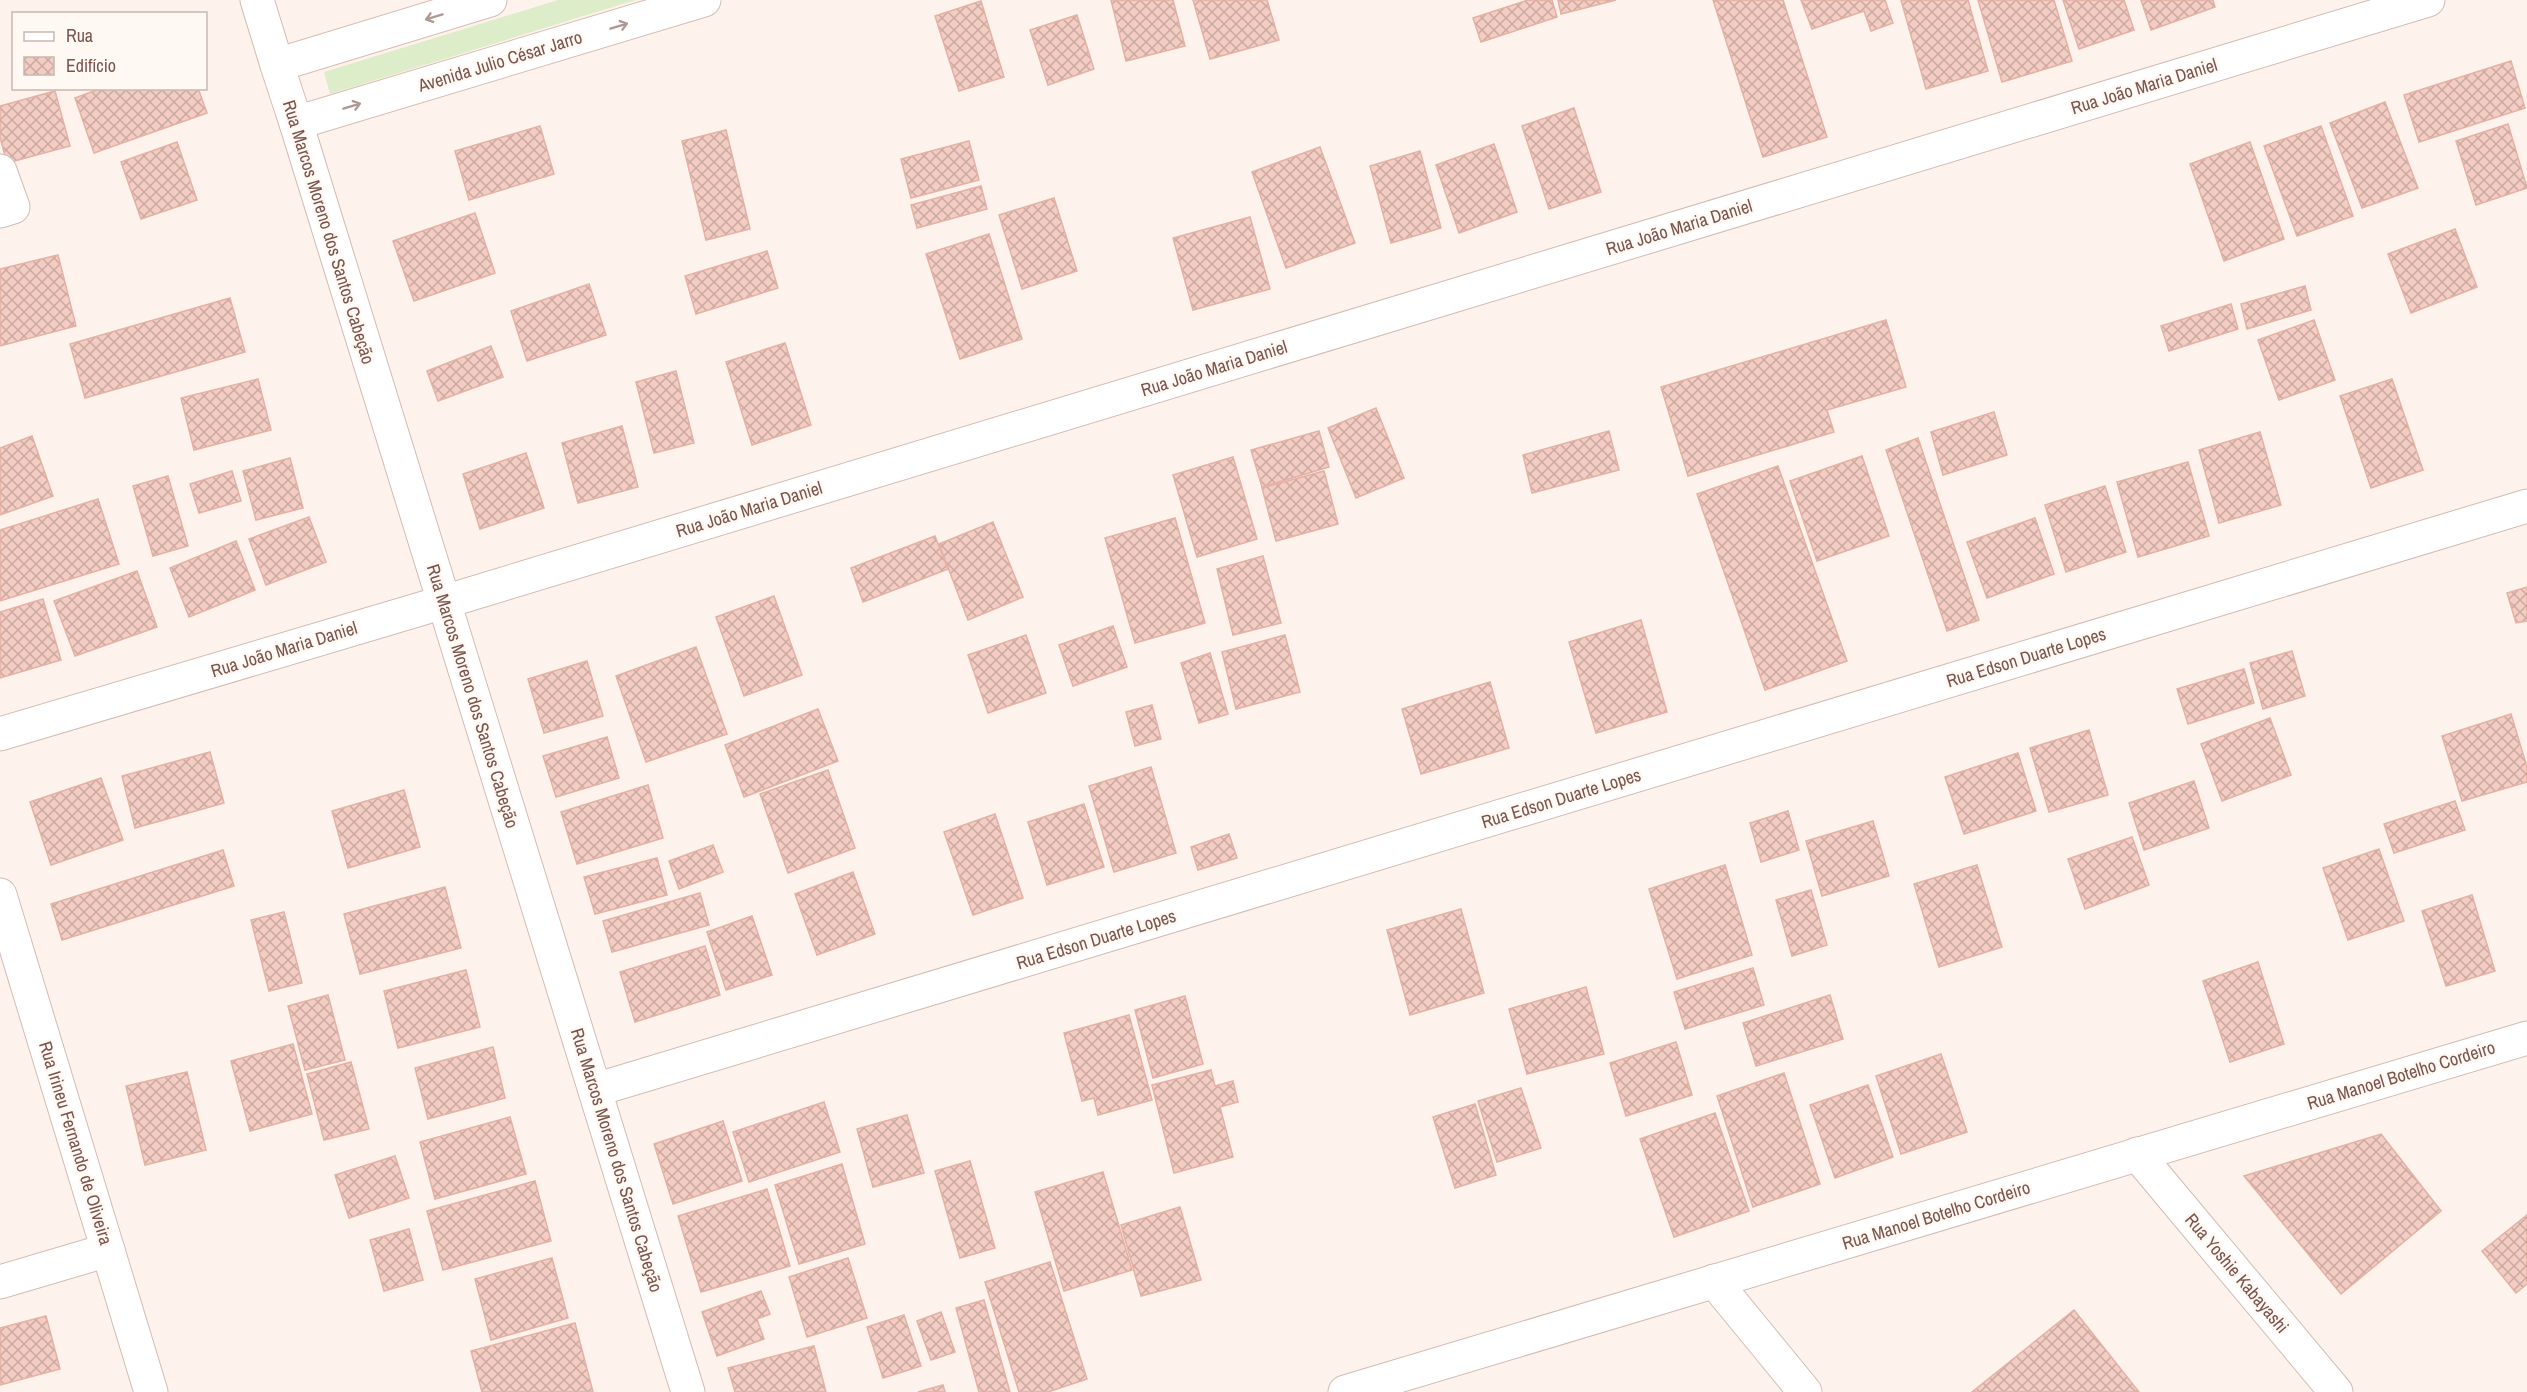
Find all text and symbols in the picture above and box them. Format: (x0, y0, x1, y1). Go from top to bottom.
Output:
legend (12, 12, 207, 90)
one-way arrow (425, 12, 444, 23)
one-way arrow (609, 20, 628, 31)
text: Rua (66, 23, 93, 48)
street label: Avenida Julio César Jarro (414, 24, 585, 98)
street label: Rua João Maria Daniel (2068, 52, 2220, 120)
text: Edifício (66, 53, 116, 78)
street label: Rua Marcos Moreno dos Santos Cabeção (277, 97, 381, 367)
one-way arrow (342, 100, 361, 111)
street label: Rua João Maria Daniel (1603, 193, 1755, 261)
street label: Rua João Maria Daniel (1138, 334, 1290, 402)
street label: Rua João Maria Daniel (673, 475, 825, 543)
street label: Rua Marcos Moreno dos Santos Cabeção (421, 561, 525, 831)
street label: Rua João Maria Daniel (208, 615, 360, 683)
street label: Rua Edson Duarte Lopes (1943, 621, 2109, 693)
street label: Rua Edson Duarte Lopes (1478, 762, 1644, 834)
street label: Rua Edson Duarte Lopes (1013, 903, 1179, 975)
street label: Rua Marcos Moreno dos Santos Cabeção (565, 1025, 669, 1295)
street label: Rua Manoel Botelho Cordeiro (2304, 1035, 2498, 1115)
street label: Rua Irineu Fernando de Oliveira (33, 1038, 119, 1248)
street label: Rua Manoel Botelho Cordeiro (1839, 1175, 2033, 1255)
street label: Rua Yoshie Kabayashi (2179, 1208, 2295, 1338)

